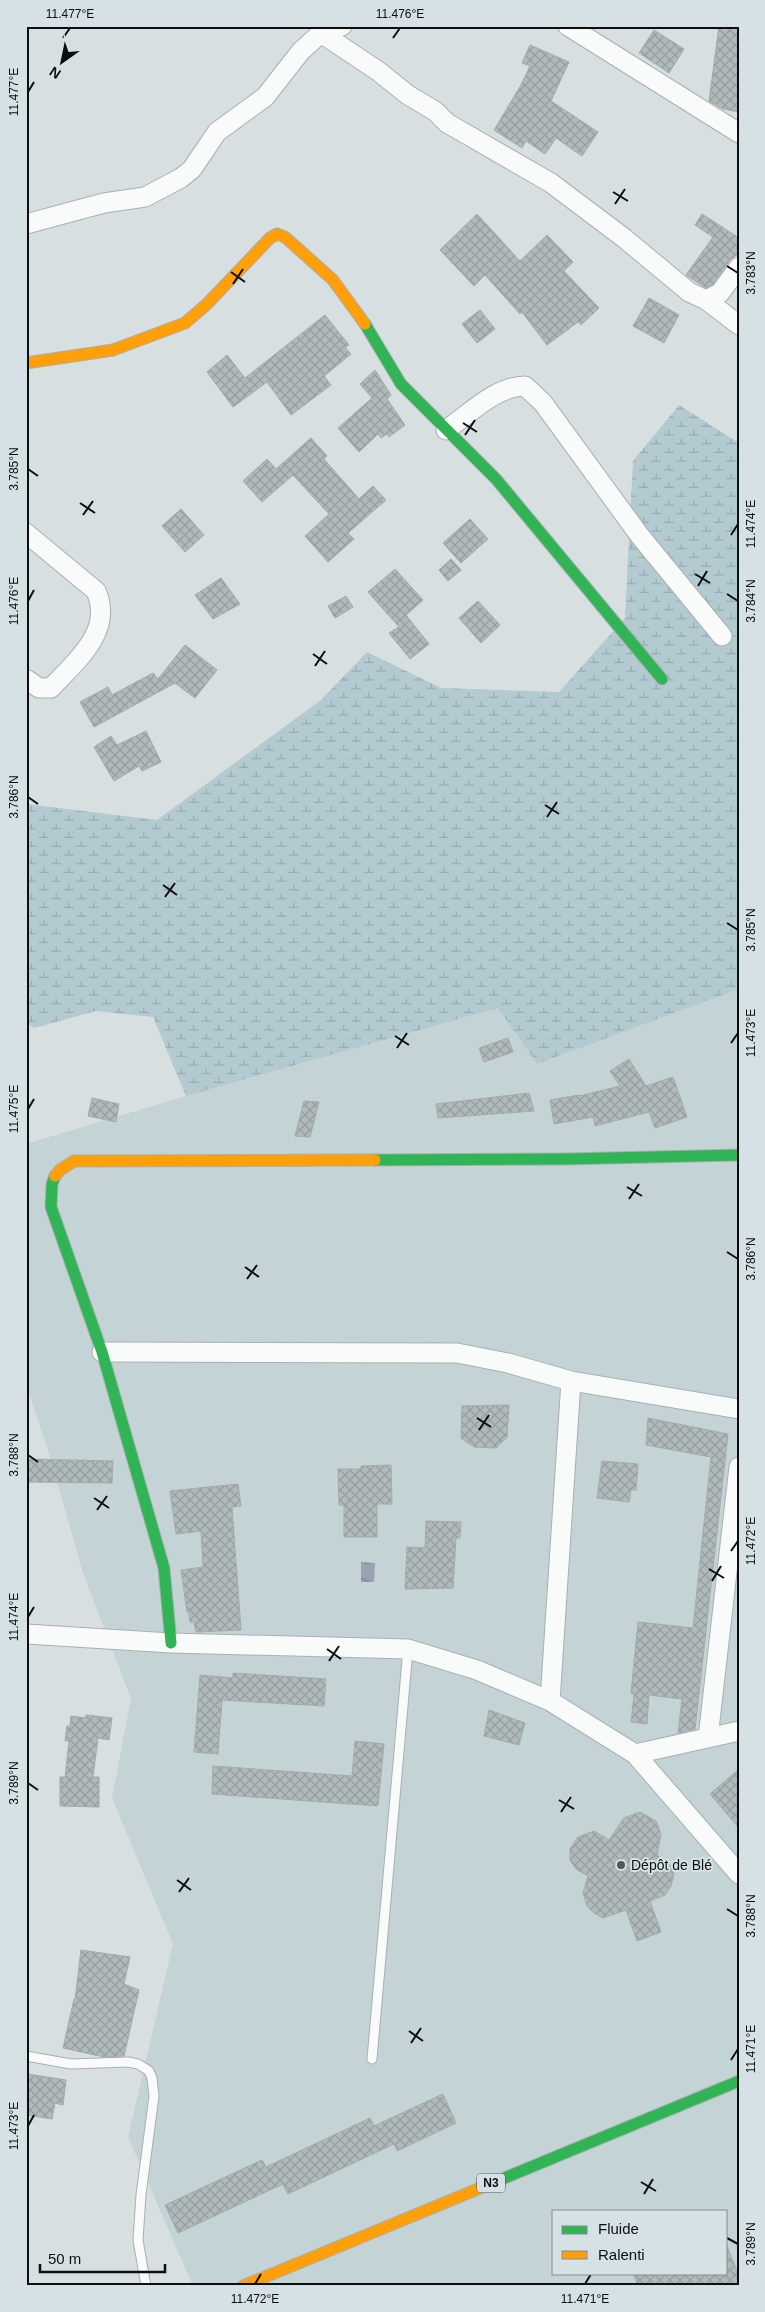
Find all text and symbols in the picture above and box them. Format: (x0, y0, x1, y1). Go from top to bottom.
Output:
text: 11.477°E (46, 7, 94, 21)
text: 11.476°E (376, 7, 424, 21)
north arrow (38, 38, 88, 88)
text: N (46, 63, 64, 82)
text: 11.477°E (7, 68, 21, 116)
text: 3.783°N (744, 251, 758, 295)
text: 3.785°N (7, 447, 21, 491)
text: 11.474°E (744, 500, 758, 548)
text: 11.476°E (7, 577, 21, 625)
text: 3.784°N (744, 579, 758, 623)
text: 3.786°N (7, 775, 21, 819)
text: 3.785°N (744, 908, 758, 952)
text: 11.473°E (744, 1009, 758, 1057)
text: 11.475°E (7, 1085, 21, 1133)
text: 3.786°N (744, 1237, 758, 1281)
text: 3.788°N (7, 1433, 21, 1477)
text: 11.472°E (744, 1517, 758, 1565)
text: 11.474°E (7, 1593, 21, 1641)
text: 3.789°N (7, 1761, 21, 1805)
place label: Dépôt de Blé (631, 1857, 712, 1873)
marker: Dépôt de Blé (615, 1859, 627, 1871)
text: 3.788°N (744, 1894, 758, 1938)
text: 11.471°E (744, 2025, 758, 2073)
text: 11.473°E (7, 2102, 21, 2150)
road number: N3 (477, 2174, 505, 2192)
legend (552, 2210, 728, 2274)
text: Fluide (598, 2220, 639, 2237)
text: 3.789°N (744, 2222, 758, 2266)
scale bar (40, 2242, 165, 2274)
text: Ralenti (598, 2246, 645, 2263)
text: 50 m (48, 2250, 81, 2267)
text: 11.472°E (231, 2292, 279, 2306)
text: 11.471°E (561, 2292, 609, 2306)

